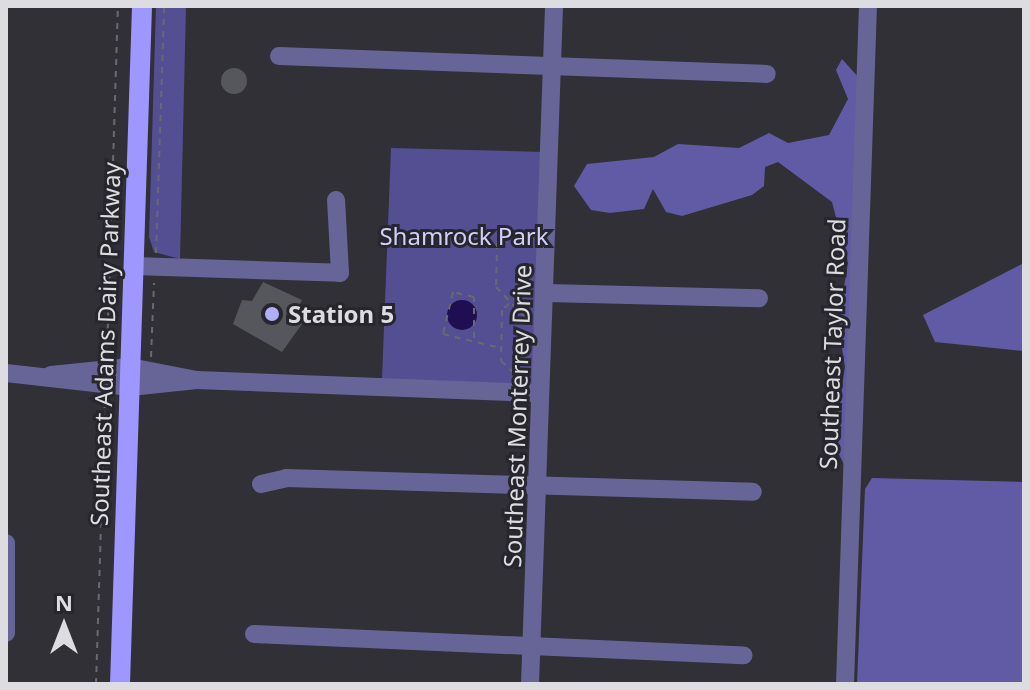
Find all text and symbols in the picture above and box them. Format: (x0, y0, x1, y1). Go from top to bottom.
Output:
street label: Southeast Adams Dairy Parkway (84, 162, 126, 526)
street label: Southeast Taylor Road (813, 218, 851, 470)
park label: Shamrock Park (379, 222, 549, 250)
street label: Southeast Monterrey Drive (497, 264, 537, 568)
place label: Station 5 (288, 300, 394, 328)
marker: Station 5 (263, 305, 281, 323)
north arrow (24, 586, 104, 666)
text: N (55, 587, 73, 617)

